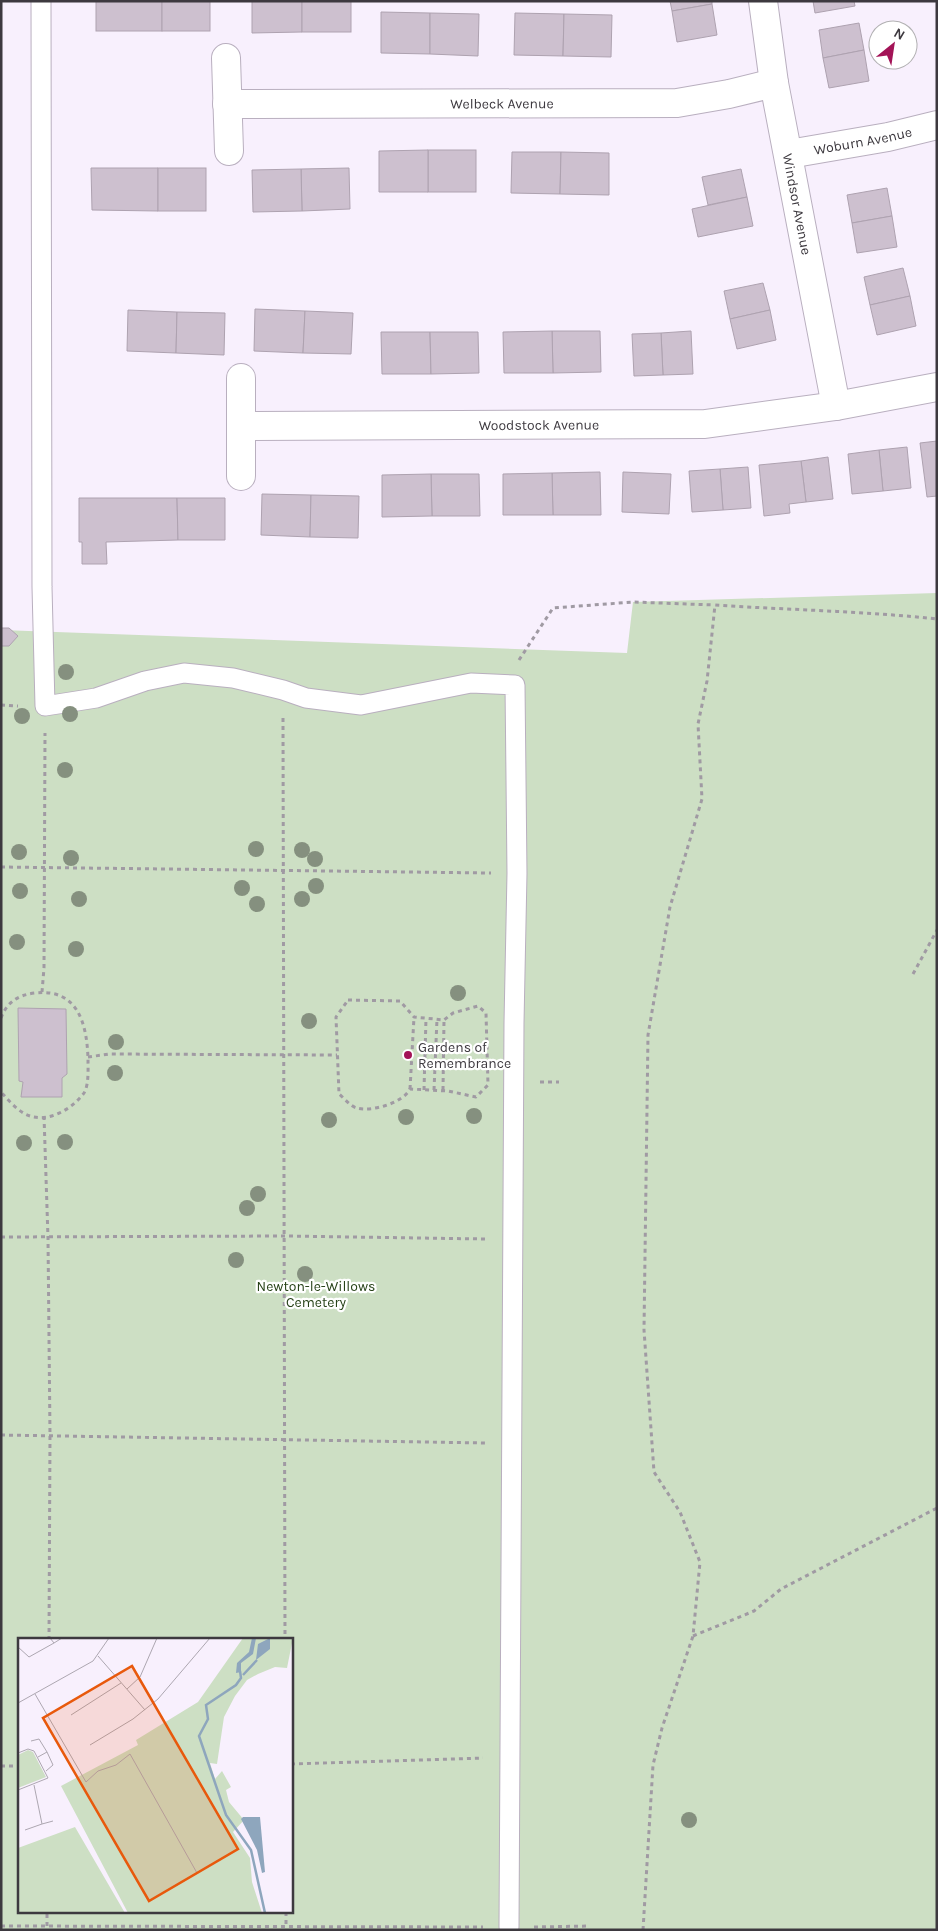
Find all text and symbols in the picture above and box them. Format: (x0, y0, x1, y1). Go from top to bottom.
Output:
north arrow (868, 20, 918, 70)
text: N (891, 24, 908, 44)
street label: Welbeck Avenue (450, 95, 554, 113)
street label: Woburn Avenue (813, 123, 914, 159)
street label: Windsor Avenue (779, 152, 815, 256)
street label: Woodstock Avenue (479, 416, 599, 434)
place label: Gardens of Remembrance (418, 1039, 511, 1072)
marker: Gardens of Remembrance (402, 1049, 414, 1061)
park label: Newton-le-Willows Cemetery (257, 1278, 375, 1311)
inset map (18, 1638, 292, 1914)

